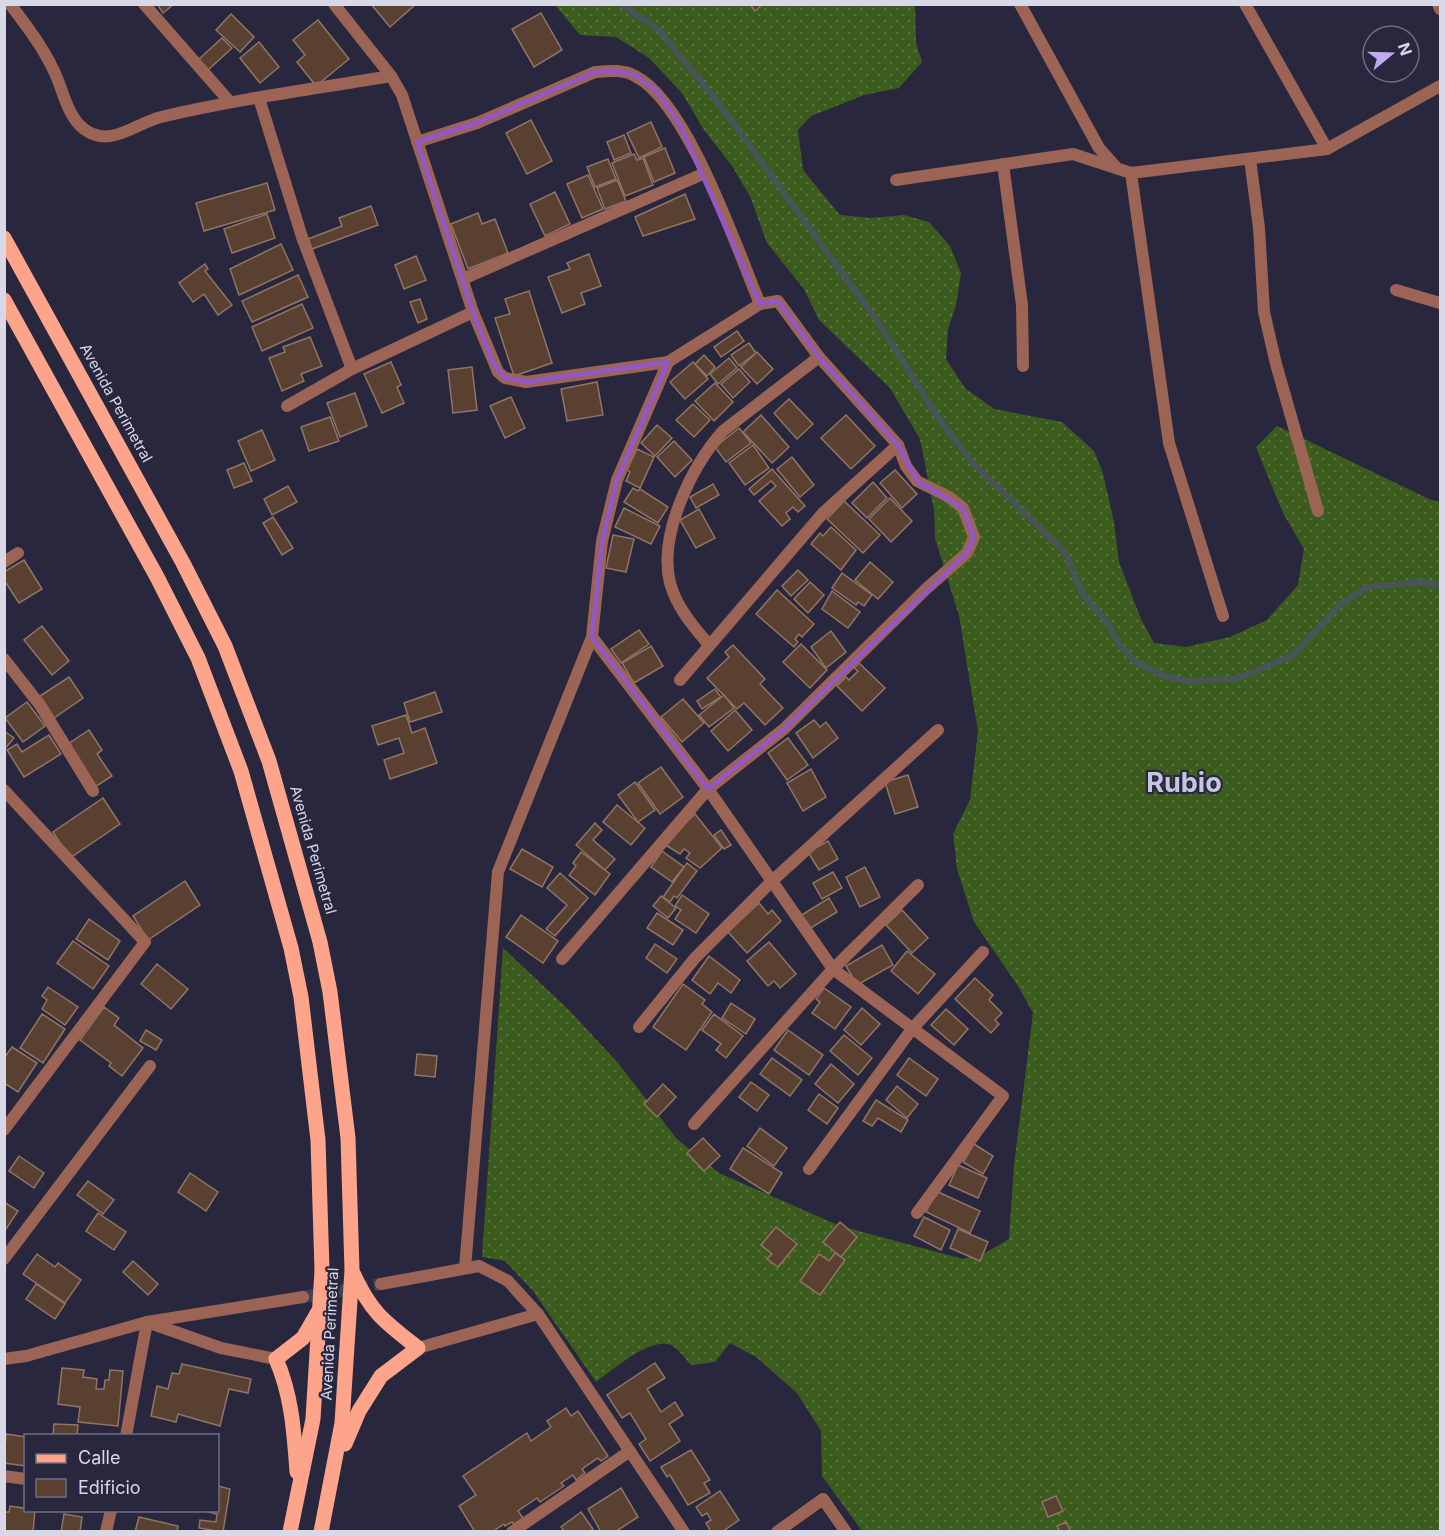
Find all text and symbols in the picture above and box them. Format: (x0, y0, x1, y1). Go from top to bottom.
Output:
north arrow (1361, 24, 1421, 84)
text: N (1394, 40, 1417, 58)
street label: Avenida Perimetral (76, 340, 157, 465)
district label: Rubio (1146, 766, 1222, 799)
street label: Avenida Perimetral (286, 783, 341, 916)
street label: Avenida Perimetral (317, 1267, 342, 1401)
legend (24, 1434, 219, 1512)
text: Calle (78, 1447, 120, 1468)
text: Edificio (78, 1477, 141, 1498)

